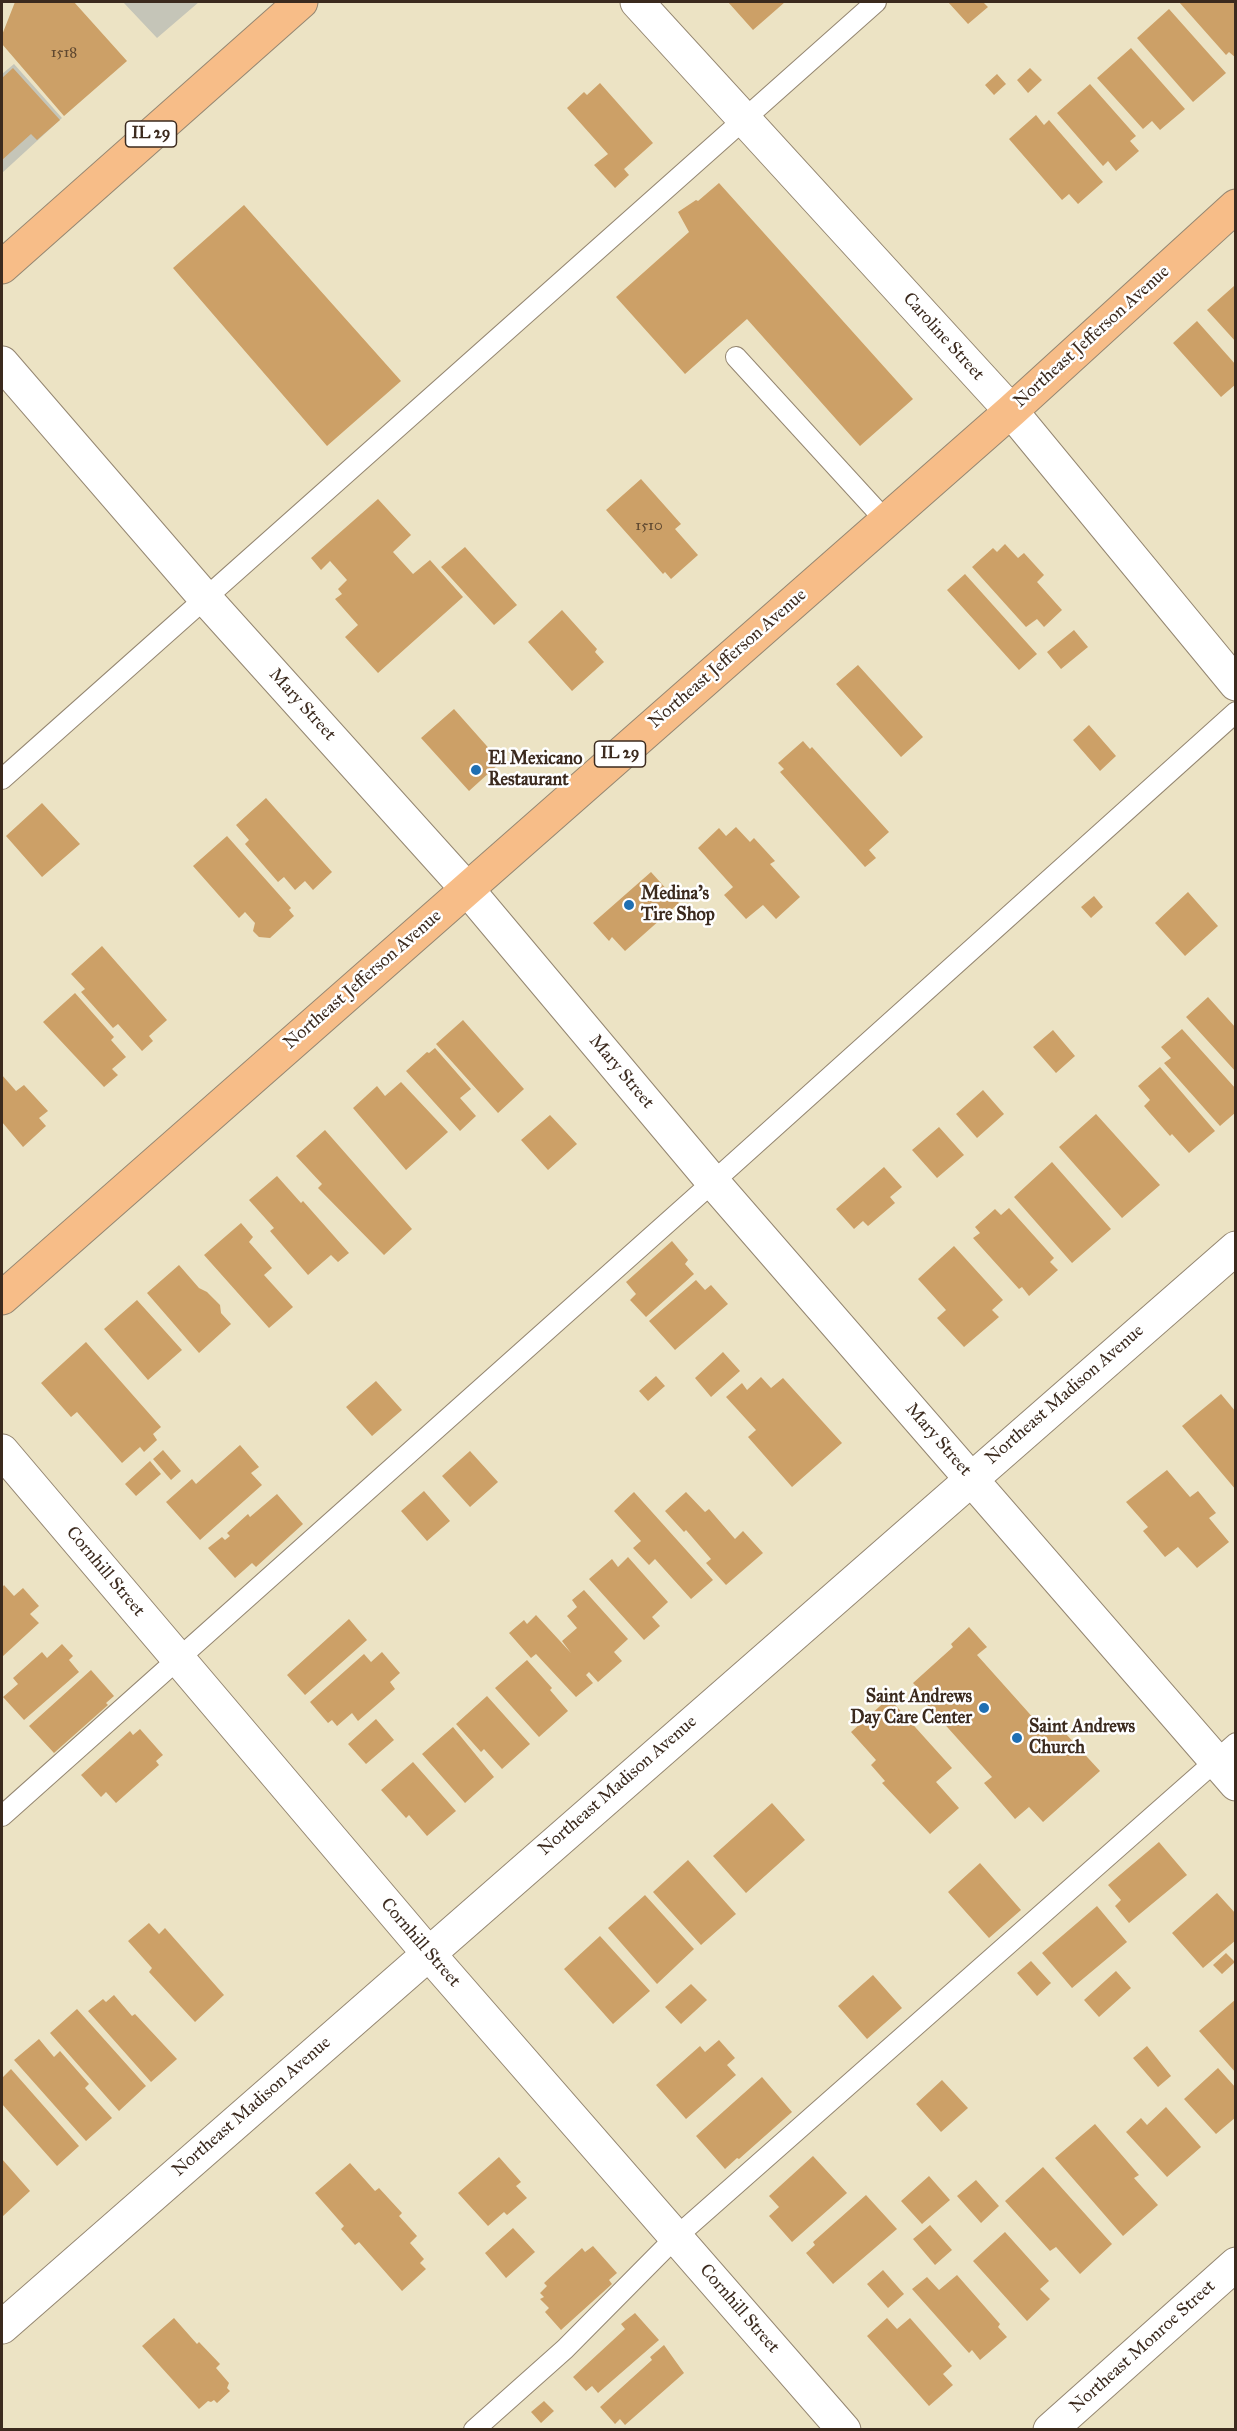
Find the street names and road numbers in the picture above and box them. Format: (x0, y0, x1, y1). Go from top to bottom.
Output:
road number: IL 29 (126, 121, 176, 147)
street label: Northeast Jefferson Avenue (1010, 261, 1174, 413)
street label: Caroline Street (898, 288, 988, 386)
street label: Northeast Jefferson Avenue (645, 585, 811, 733)
street label: Mary Street (264, 664, 340, 746)
road number: IL 29 (594, 741, 646, 767)
street label: Northeast Jefferson Avenue (280, 906, 446, 1054)
street label: Mary Street (584, 1031, 658, 1113)
street label: Northeast Madison Avenue (981, 1320, 1149, 1470)
street label: Mary Street (900, 1399, 976, 1481)
street label: Cornhill Street (61, 1522, 149, 1622)
street label: Northeast Madison Avenue (534, 1711, 702, 1861)
street label: Cornhill Street (375, 1894, 465, 1992)
street label: Northeast Madison Avenue (168, 2032, 336, 2182)
street label: Cornhill Street (694, 2260, 784, 2358)
street label: Northeast Monroe Street (1066, 2276, 1220, 2418)

